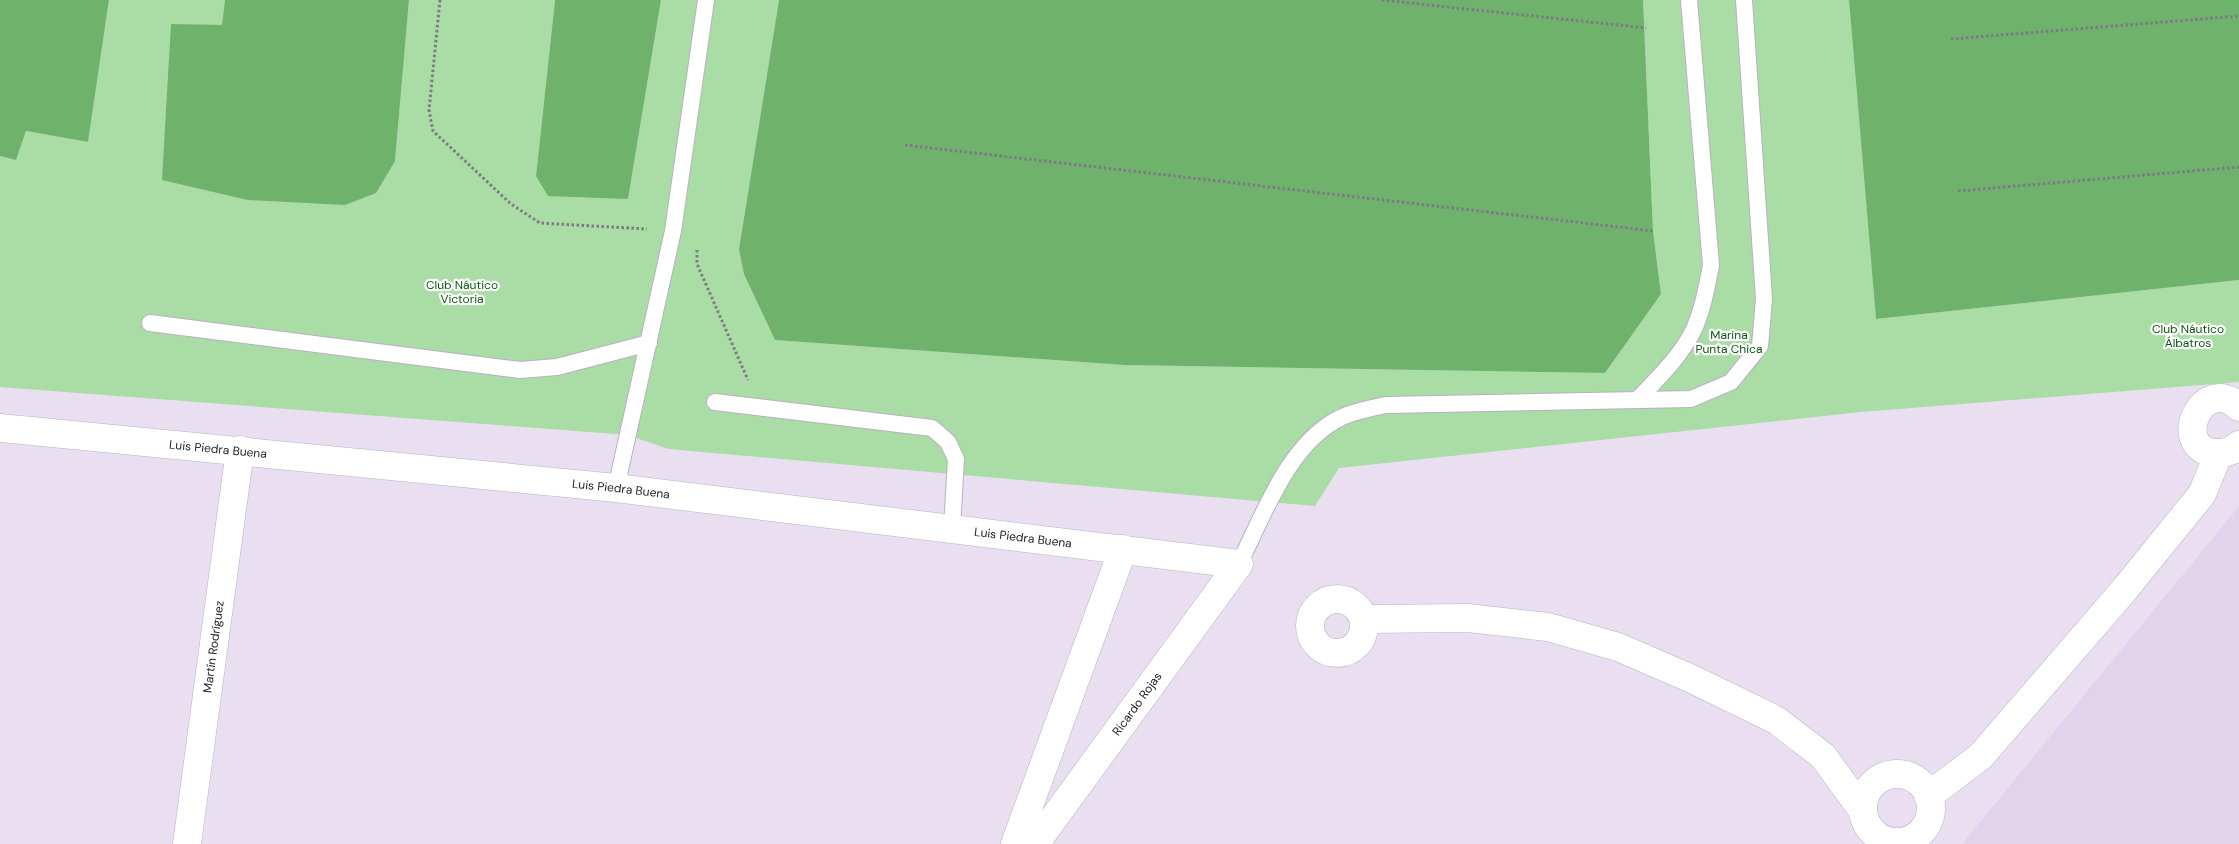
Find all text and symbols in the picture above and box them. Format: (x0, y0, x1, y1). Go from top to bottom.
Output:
park label: Club Náutico Victoria (426, 277, 498, 307)
park label: Club Náutico Álbatros (2152, 321, 2224, 351)
park label: Marina Punta Chica (1696, 327, 1762, 357)
street label: Luis Piedra Buena (168, 437, 268, 462)
street label: Luis Piedra Buena (571, 476, 671, 502)
street label: Luis Piedra Buena (973, 524, 1073, 552)
street label: Martín Rodríguez (199, 600, 228, 694)
street label: Ricardo Rojas (1109, 669, 1165, 739)

